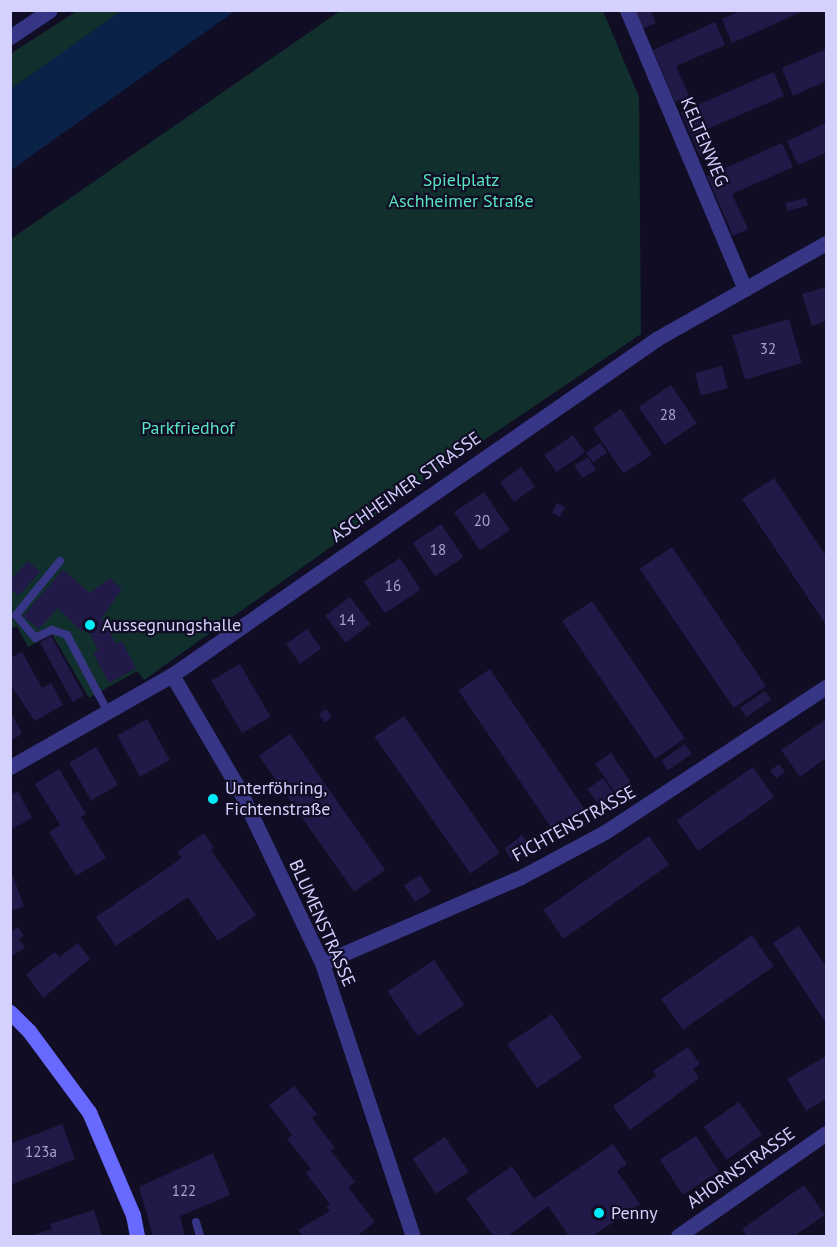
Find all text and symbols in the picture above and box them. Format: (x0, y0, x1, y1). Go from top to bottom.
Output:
street label: KELTENWEG (675, 94, 733, 190)
park label: Spielplatz Aschheimer Straße (388, 170, 534, 213)
house number: 32 (760, 340, 776, 358)
house number: 28 (660, 406, 676, 424)
park label: Parkfriedhof (141, 417, 235, 439)
street label: ASCHHEIMER STRASSE (327, 427, 485, 547)
house number: 20 (474, 512, 490, 530)
house number: 18 (430, 541, 446, 559)
house number: 16 (385, 577, 401, 595)
house number: 14 (339, 611, 355, 629)
place label: Aussegnungshalle (102, 614, 241, 636)
marker: Aussegnungshalle (83, 618, 97, 632)
place label: Unterföhring, Fichtenstraße (225, 778, 331, 820)
street label: FICHTENSTRASSE (509, 781, 639, 867)
marker: Unterföhring, Fichtenstraße (206, 792, 220, 806)
street label: BLUMENSTRASSE (284, 856, 360, 990)
street label: AHORNSTRASSE (683, 1123, 799, 1213)
house number: 123a (25, 1143, 57, 1161)
house number: 122 (172, 1182, 196, 1200)
place label: Penny (611, 1202, 658, 1224)
marker: Penny (592, 1206, 606, 1220)

